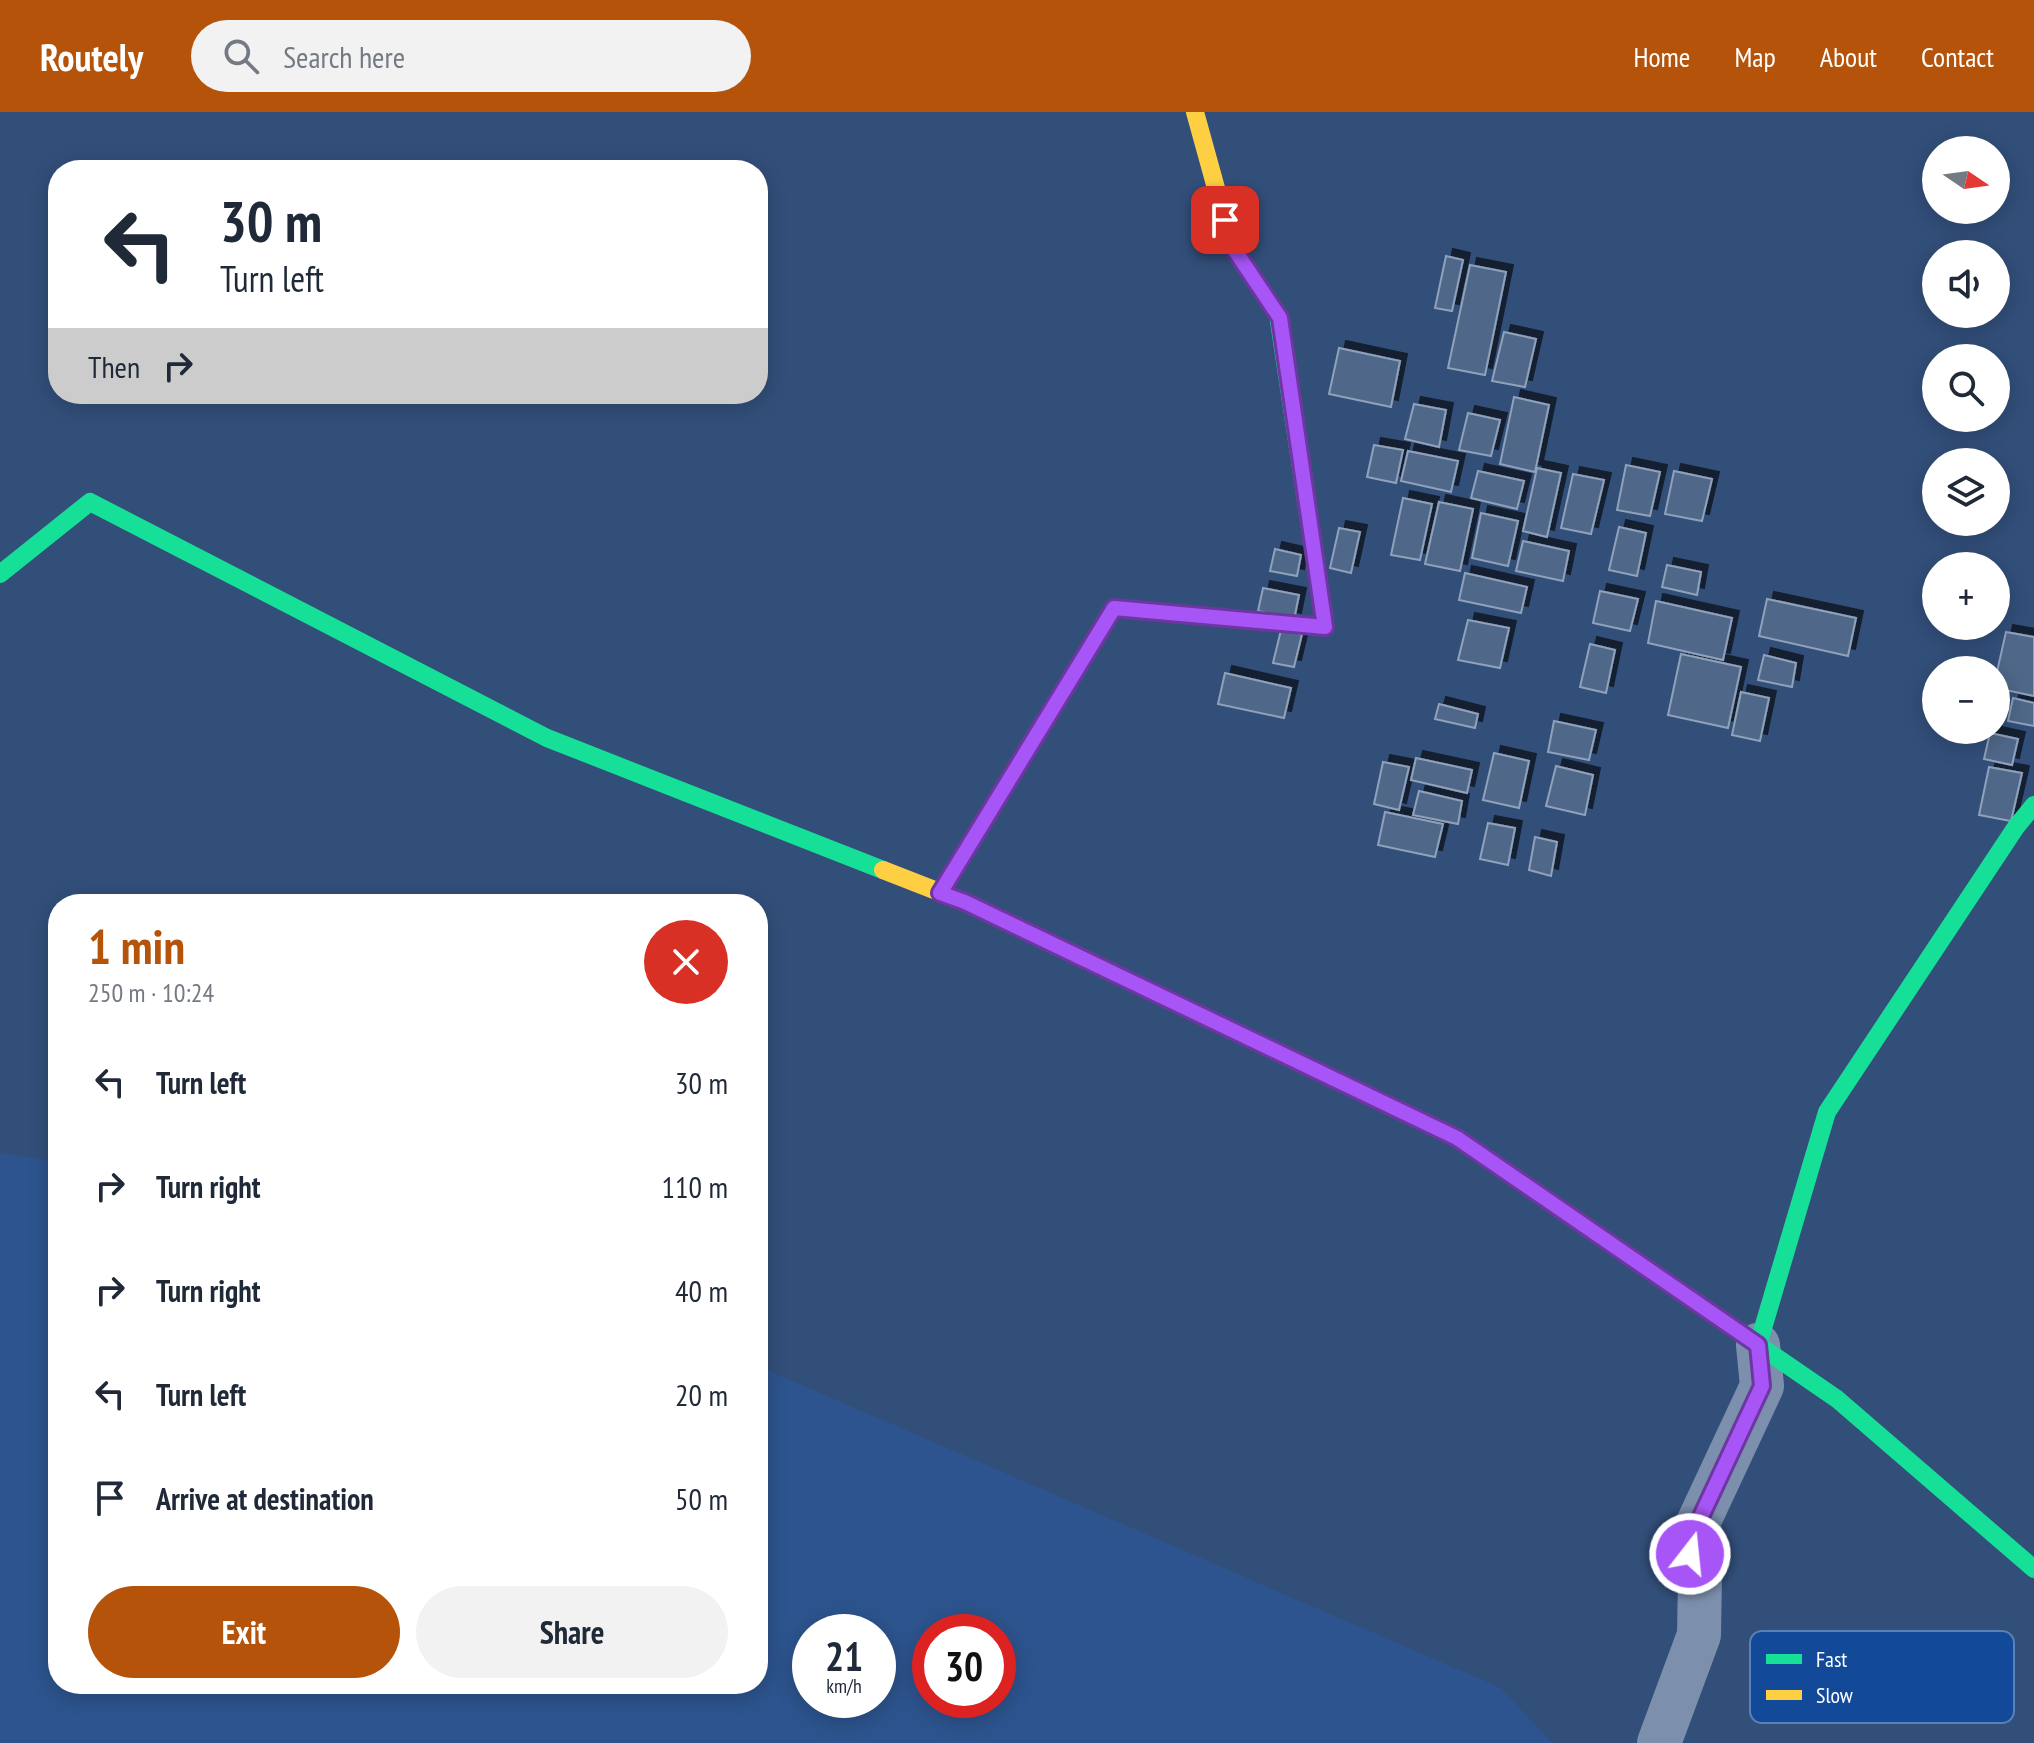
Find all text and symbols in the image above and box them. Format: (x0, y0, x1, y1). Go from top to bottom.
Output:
search box (191, 20, 751, 92)
text: Routely (40, 32, 143, 81)
icon: search (219, 34, 263, 78)
text: Search here (283, 37, 405, 76)
text: Home (1634, 38, 1690, 75)
text: Map (1734, 38, 1776, 75)
text: About (1820, 38, 1877, 75)
text: Contact (1921, 38, 1994, 75)
north arrow (1922, 136, 2010, 224)
map controls (1922, 136, 2010, 744)
text: 30 m (220, 185, 322, 257)
pin (1191, 186, 1259, 254)
icon: left (88, 192, 192, 296)
icon: arrive (1203, 198, 1247, 242)
button: sound (1922, 240, 2010, 328)
text: Turn left (220, 255, 324, 302)
icon: right (156, 344, 200, 388)
button: search (1922, 344, 2010, 432)
text: Then (88, 347, 140, 386)
button: layers (1922, 448, 2010, 536)
button: + (1922, 552, 2010, 640)
button: − (1922, 656, 2010, 744)
text: 1 min (88, 915, 185, 977)
button: close (644, 920, 728, 1004)
text: 250 m · 10:24 (88, 976, 214, 1009)
icon: left (88, 1060, 132, 1104)
text: Turn left (156, 1063, 246, 1102)
text: 30 m (675, 1063, 728, 1102)
icon: right (88, 1164, 132, 1208)
text: Turn right (156, 1167, 260, 1206)
text: 110 m (662, 1167, 728, 1206)
icon: right (88, 1268, 132, 1312)
text: Turn right (156, 1271, 260, 1310)
text: 40 m (675, 1271, 728, 1310)
icon: left (88, 1372, 132, 1416)
text: Turn left (156, 1375, 246, 1414)
text: 20 m (675, 1375, 728, 1414)
icon: arrive (88, 1476, 132, 1520)
text: Arrive at destination (156, 1479, 374, 1518)
text: 50 m (675, 1479, 728, 1518)
position arrow (1648, 1512, 1732, 1596)
button: Exit (88, 1586, 400, 1678)
button: Share (416, 1586, 728, 1678)
speed limit sign: 30 (912, 1614, 1016, 1718)
text: 21 (825, 1630, 863, 1682)
legend (1750, 1631, 2014, 1723)
text: Fast (1816, 1645, 1847, 1673)
text: km/h (826, 1673, 862, 1699)
text: Slow (1816, 1681, 1853, 1709)

